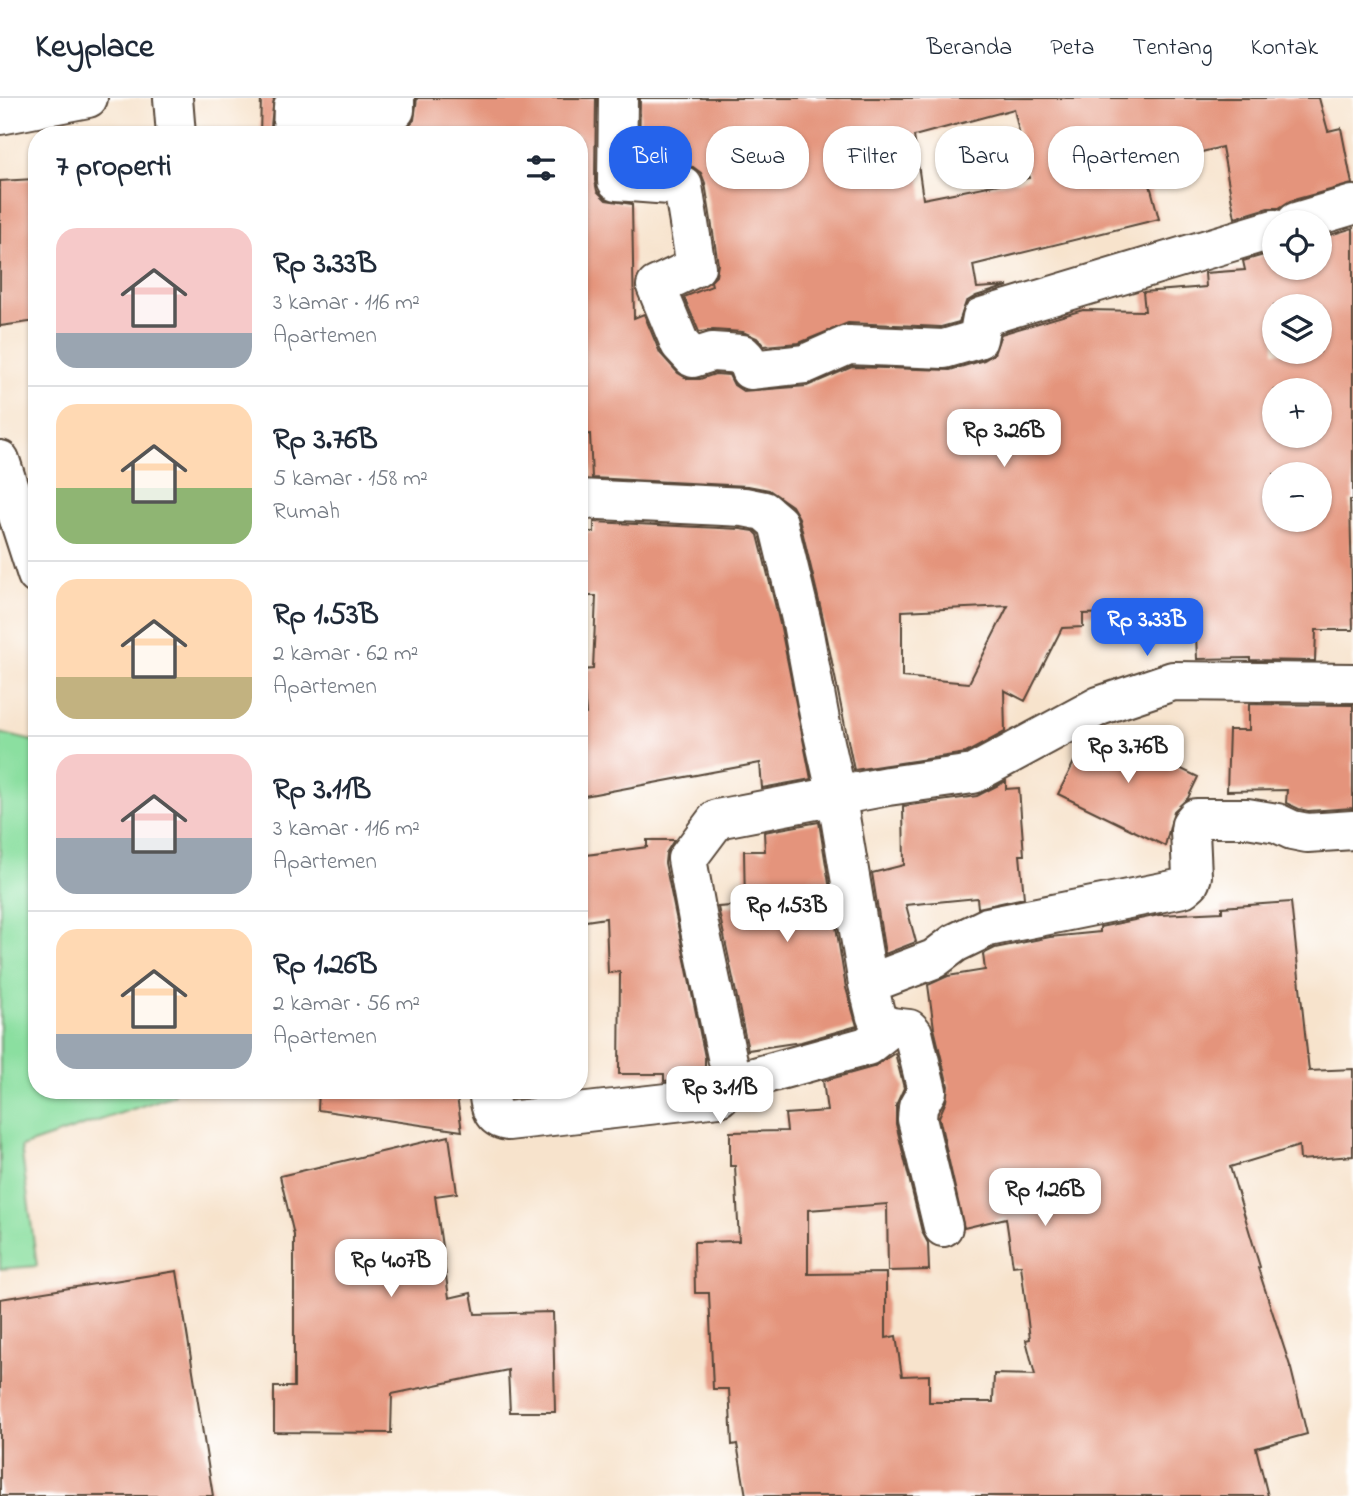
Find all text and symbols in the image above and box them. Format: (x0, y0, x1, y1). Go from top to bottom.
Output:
text: Keyplace (35, 24, 154, 72)
text: Beranda (927, 31, 1012, 66)
text: Peta (1050, 31, 1095, 66)
text: Tentang (1133, 31, 1213, 66)
text: Kontak (1251, 31, 1318, 66)
chip: Beli (609, 126, 692, 189)
chip: Sewa (706, 126, 809, 189)
chip: Filter (823, 126, 921, 189)
chip: Baru (935, 126, 1034, 189)
chip: Apartemen (1048, 126, 1204, 189)
text: 7 properti (56, 146, 172, 190)
icon: filters (522, 149, 560, 187)
map controls (1262, 210, 1332, 532)
button: locate (1262, 210, 1332, 280)
text: Rp 3.33B (273, 243, 377, 287)
icon: home (112, 256, 196, 340)
text: 3 kamar · 116 m² (273, 287, 420, 320)
button: layers (1262, 294, 1332, 364)
text: Apartemen (273, 320, 377, 353)
button: + (1262, 378, 1332, 448)
pin: Rp 3.26B (932, 410, 1076, 469)
text: Rp 3.26B (963, 415, 1045, 448)
text: Rp 3.76B (273, 419, 378, 463)
icon: home (112, 432, 196, 516)
button: − (1262, 462, 1332, 532)
text: 5 kamar · 158 m² (273, 463, 428, 496)
text: Rumah (273, 496, 340, 529)
text: Rp 1.53B (273, 594, 379, 638)
pin: Rp 3.33B (1075, 598, 1219, 658)
text: Rp 3.33B (1107, 604, 1187, 637)
icon: home (112, 607, 196, 691)
text: 2 kamar · 62 m² (273, 638, 418, 671)
text: Apartemen (273, 671, 377, 704)
pin: Rp 3.76B (1056, 726, 1200, 785)
text: Rp 3.76B (1088, 731, 1168, 764)
text: Rp 3.11B (273, 769, 371, 813)
icon: home (112, 782, 196, 866)
text: 3 kamar · 116 m² (273, 813, 420, 846)
text: Apartemen (273, 846, 377, 879)
pin: Rp 1.53B (715, 884, 859, 944)
text: Rp 1.53B (746, 890, 828, 923)
text: Rp 1.26B (273, 944, 377, 988)
icon: home (112, 957, 196, 1041)
text: 2 kamar · 56 m² (273, 988, 420, 1021)
text: Apartemen (273, 1021, 377, 1054)
pin: Rp 3.11B (648, 1066, 792, 1126)
text: Rp 3.11B (682, 1072, 758, 1105)
pin: Rp 1.26B (973, 1168, 1117, 1228)
text: Rp 1.26B (1005, 1174, 1085, 1207)
pin: Rp 4.07B (319, 1240, 463, 1299)
text: Rp 4.07B (351, 1245, 431, 1278)

